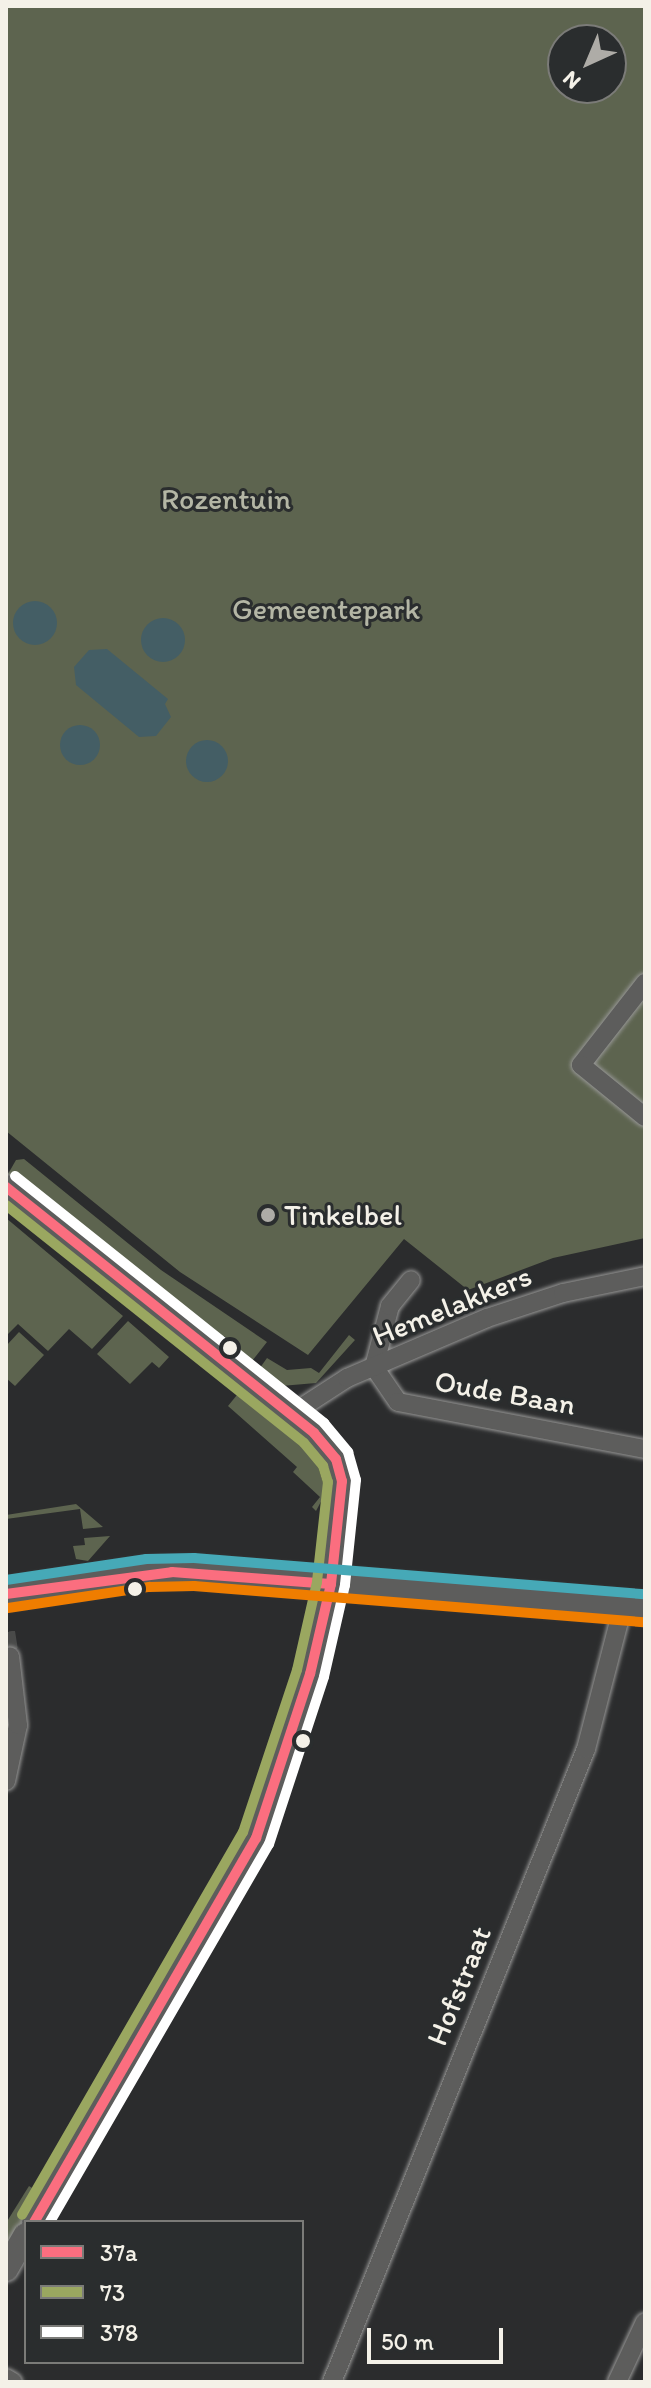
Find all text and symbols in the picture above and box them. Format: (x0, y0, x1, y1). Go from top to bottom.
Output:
north arrow (547, 24, 627, 104)
text: N (557, 65, 586, 95)
park label: Rozentuin (161, 481, 291, 517)
park label: Gemeentepark (232, 591, 420, 627)
place label: Tinkelbel (284, 1197, 402, 1233)
marker: Tinkelbel (259, 1206, 277, 1224)
street label: Hemelakkers (367, 1258, 537, 1354)
unlabelled marker (222, 1340, 238, 1356)
street label: Oude Baan (432, 1363, 578, 1423)
unlabelled marker (127, 1581, 143, 1597)
unlabelled marker (295, 1733, 311, 1749)
street label: Hofstraat (419, 1921, 499, 2051)
legend (24, 2220, 304, 2364)
text: 37a (100, 2238, 138, 2267)
text: 73 (100, 2278, 125, 2307)
scale bar (371, 2312, 507, 2362)
text: 378 (100, 2318, 138, 2347)
text: 50 m (381, 2327, 434, 2356)

